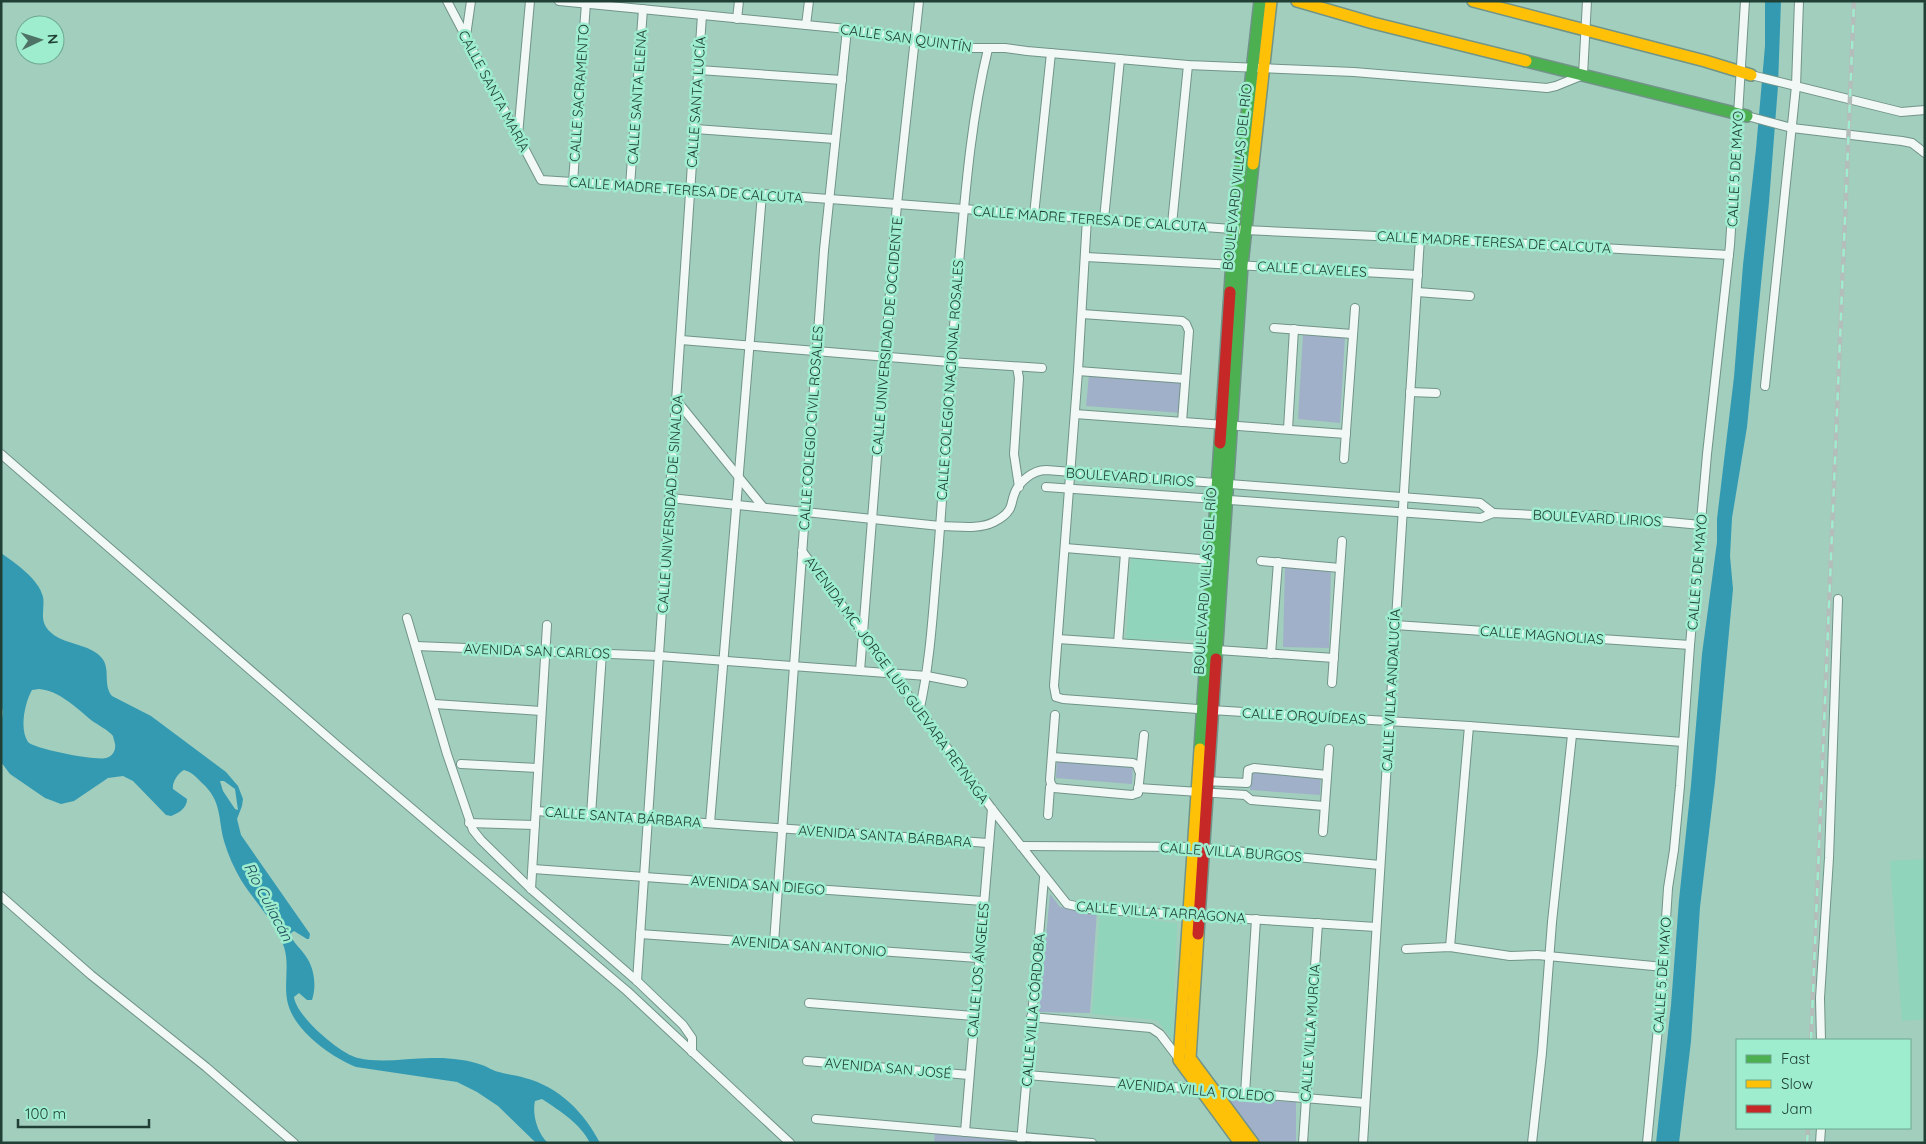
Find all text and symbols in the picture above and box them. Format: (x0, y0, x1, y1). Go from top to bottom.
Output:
north arrow (15, 15, 65, 65)
street label: CALLE SAN QUINTÍN (839, 20, 973, 56)
street label: CALLE SACRAMENTO (565, 23, 593, 162)
street label: CALLE SANTA MARÍA (454, 27, 534, 155)
street label: CALLE SANTA ELENA (623, 29, 651, 165)
text: N (44, 33, 62, 45)
street label: CALLE SANTA LUCÍA (682, 36, 710, 168)
street label: BOULEVARD VILLAS DEL RÍO (1218, 82, 1256, 271)
street label: CALLE 5 DE MAYO (1723, 110, 1747, 228)
street label: CALLE MADRE TERESA DE CALCUTA (568, 173, 804, 207)
street label: CALLE MADRE TERESA DE CALCUTA (972, 202, 1208, 236)
street label: CALLE UNIVERSIDAD DE OCCIDENTE (868, 216, 906, 456)
street label: CALLE MADRE TERESA DE CALCUTA (1376, 227, 1612, 257)
street label: CALLE CLAVELES (1257, 257, 1367, 281)
street label: CALLE COLEGIO NACIONAL ROSALES (933, 259, 967, 501)
street label: CALLE COLEGIO CIVIL ROSALES (795, 325, 827, 531)
street label: CALLE UNIVERSIDAD DE SINALOA (653, 394, 687, 614)
street label: BOULEVARD LIRIOS (1065, 464, 1195, 490)
street label: BOULEVARD VILLAS DEL RÍO (1189, 486, 1221, 675)
street label: BOULEVARD LIRIOS (1532, 506, 1662, 530)
street label: CALLE 5 DE MAYO (1683, 513, 1711, 631)
street label: AVENIDA MC. JORGE LUIS GUEVARA REYNAGA (801, 553, 993, 807)
street label: CALLE VILLA ANDALUCÍA (1378, 608, 1404, 772)
street label: CALLE MAGNOLIAS (1480, 622, 1605, 648)
street label: AVENIDA SAN CARLOS (464, 639, 610, 663)
street label: CALLE ORQUÍDEAS (1242, 704, 1367, 728)
street label: CALLE SANTA BÁRBARA (544, 803, 702, 831)
street label: AVENIDA SANTA BÁRBARA (798, 821, 972, 851)
street label: CALLE VILLA BURGOS (1159, 838, 1303, 866)
water label: Río Culiacán (240, 859, 297, 944)
street label: AVENIDA SAN DIEGO (690, 871, 826, 899)
street label: CALLE VILLA TARRAGONA (1076, 897, 1246, 927)
street label: CALLE LOS ÁNGELES (963, 902, 993, 1038)
street label: CALLE 5 DE MAYO (1649, 916, 1675, 1034)
street label: AVENIDA SAN ANTONIO (731, 932, 887, 960)
street label: CALLE VILLA CÓRDOBA (1017, 933, 1049, 1087)
street label: CALLE VILLA MURCIA (1296, 964, 1324, 1102)
legend (1736, 1039, 1911, 1129)
text: Fast (1781, 1049, 1810, 1068)
street label: AVENIDA SAN JOSÉ (824, 1053, 952, 1083)
street label: AVENIDA VILLA TOLEDO (1117, 1074, 1275, 1106)
text: Slow (1781, 1074, 1813, 1093)
scale bar (18, 1096, 149, 1128)
text: Jam (1781, 1099, 1812, 1118)
text: 100 m (25, 1104, 66, 1123)

